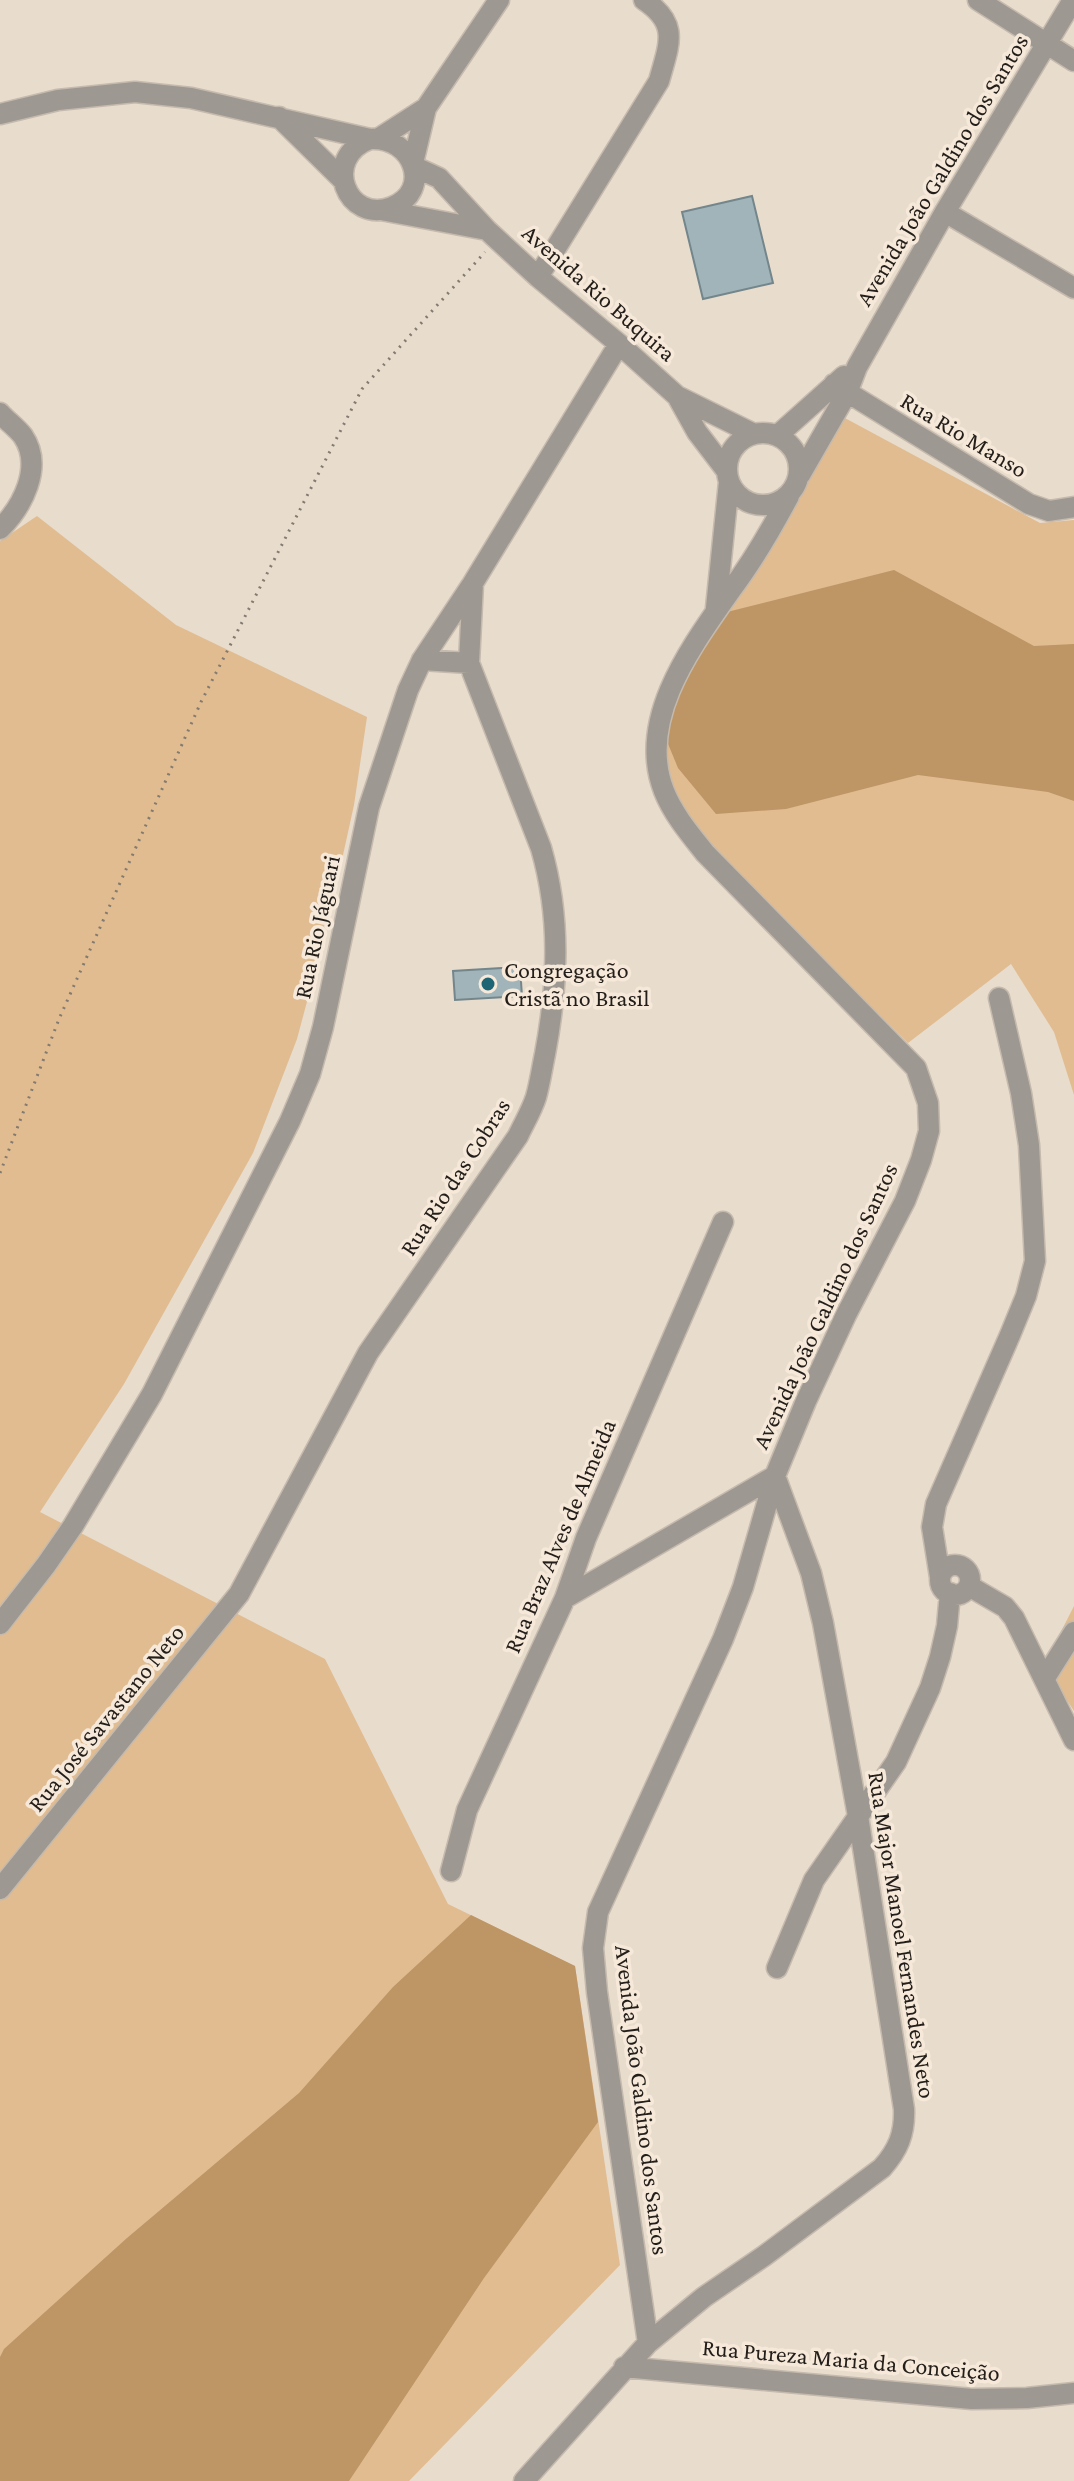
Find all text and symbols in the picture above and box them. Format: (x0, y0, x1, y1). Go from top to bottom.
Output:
street label: Avenida João Galdino dos Santos (850, 29, 1034, 310)
street label: Avenida Rio Buquira (517, 219, 681, 367)
street label: Rua Rio Manso (896, 386, 1032, 483)
street label: Rua Rio Jáguari (288, 853, 345, 1001)
place label: Congregação Cristã no Brasil (504, 956, 649, 1011)
marker: Congregação Cristã no Brasil (479, 975, 497, 993)
street label: Rua Rio das Cobras (394, 1093, 515, 1260)
street label: Avenida João Galdino dos Santos (746, 1159, 903, 1453)
street label: Rua Braz Alves de Almeida (498, 1415, 621, 1657)
street label: Rua José Savastano Neto (22, 1619, 189, 1817)
street label: Rua Major Manoel Fernandes Neto (863, 1770, 942, 2100)
street label: Avenida João Galdino dos Santos (610, 1943, 675, 2256)
street label: Rua Pureza Maria da Conceição (701, 2333, 1001, 2386)

